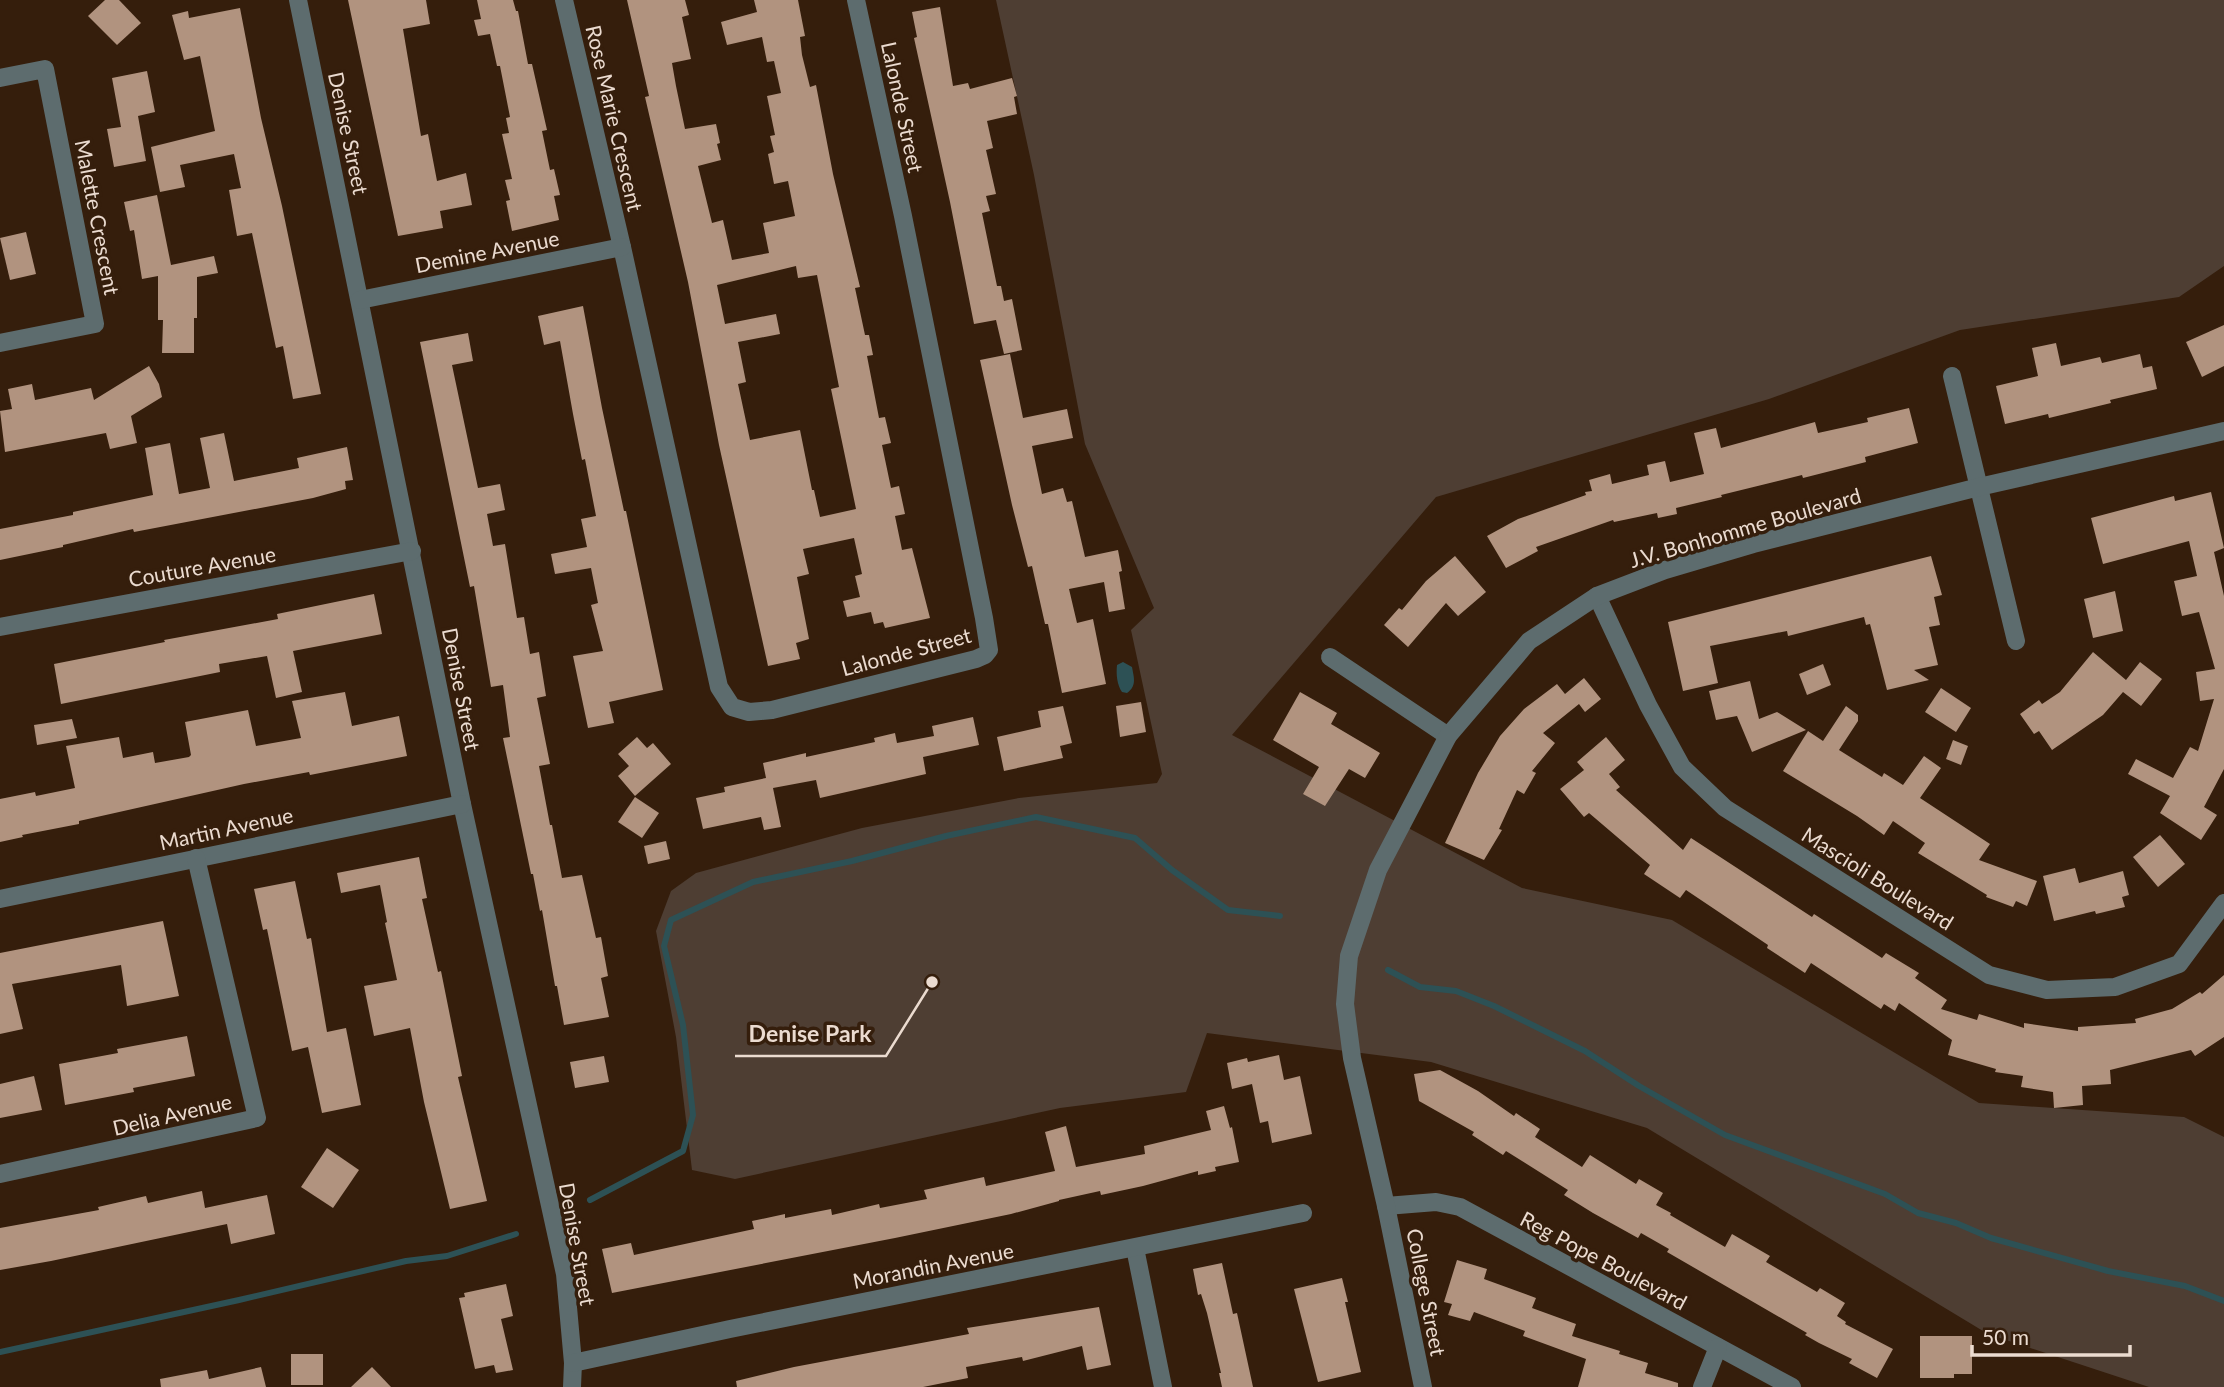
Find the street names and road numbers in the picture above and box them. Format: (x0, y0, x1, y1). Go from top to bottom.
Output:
street label: Rose Marie Crescent (581, 23, 649, 214)
street label: Lalonde Street (877, 39, 929, 175)
street label: Denise Street (324, 69, 374, 197)
street label: Malette Crescent (71, 137, 125, 297)
street label: Demine Avenue (413, 225, 561, 277)
street label: J.V. Bonhomme Boulevard (1626, 482, 1864, 572)
street label: Couture Avenue (126, 541, 278, 591)
street label: Lalonde Street (838, 622, 974, 680)
street label: Denise Street (438, 625, 486, 753)
street label: Martin Avenue (157, 802, 295, 854)
street label: Mascioli Boulevard (1798, 821, 1958, 935)
street label: Delia Avenue (110, 1088, 234, 1140)
street label: Denise Street (555, 1181, 601, 1308)
street label: Reg Pope Boulevard (1516, 1206, 1692, 1314)
street label: College Street (1402, 1226, 1452, 1358)
street label: Morandin Avenue (850, 1237, 1016, 1293)

